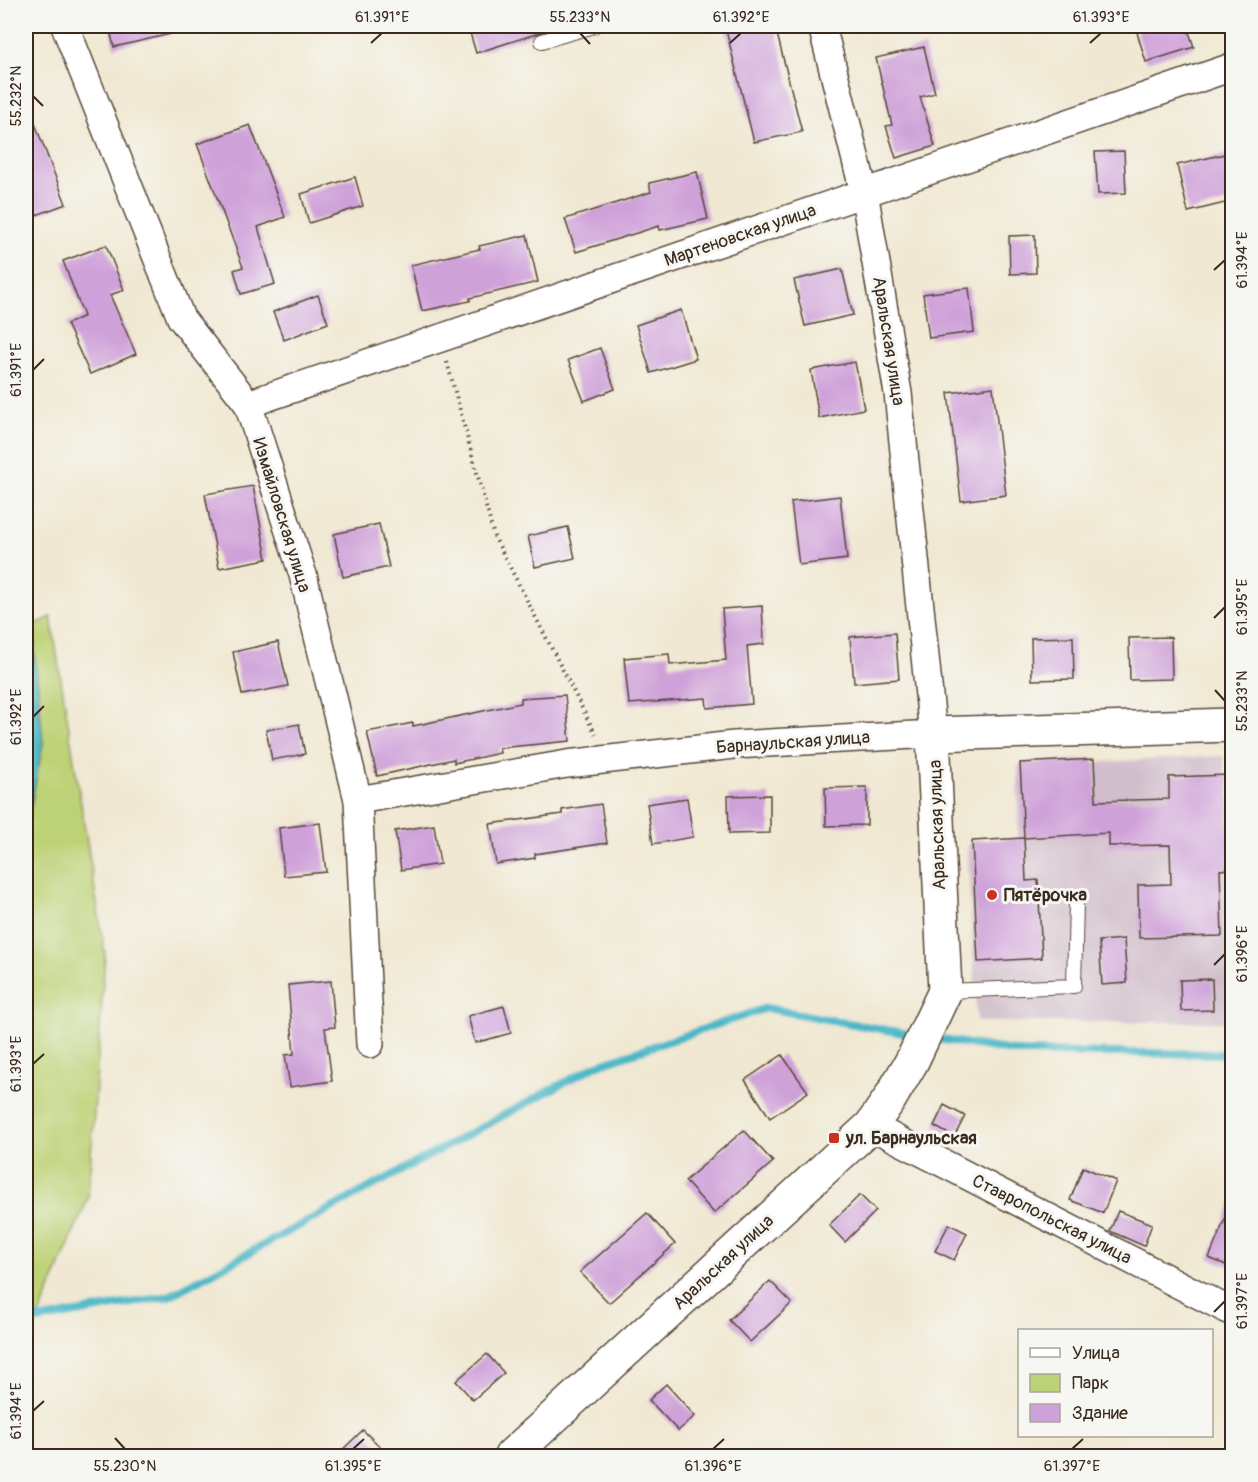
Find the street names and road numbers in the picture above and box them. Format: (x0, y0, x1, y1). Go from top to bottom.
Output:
street label: Мартеновская улица (661, 199, 819, 272)
street label: Аральская улица (867, 275, 910, 407)
street label: Измайловская улица (247, 435, 316, 595)
street label: Барнаульская улица (715, 726, 871, 759)
street label: Аральская улица (924, 759, 951, 890)
street label: Ставропольская улица (968, 1169, 1135, 1270)
street label: Аральская улица (668, 1210, 779, 1315)

